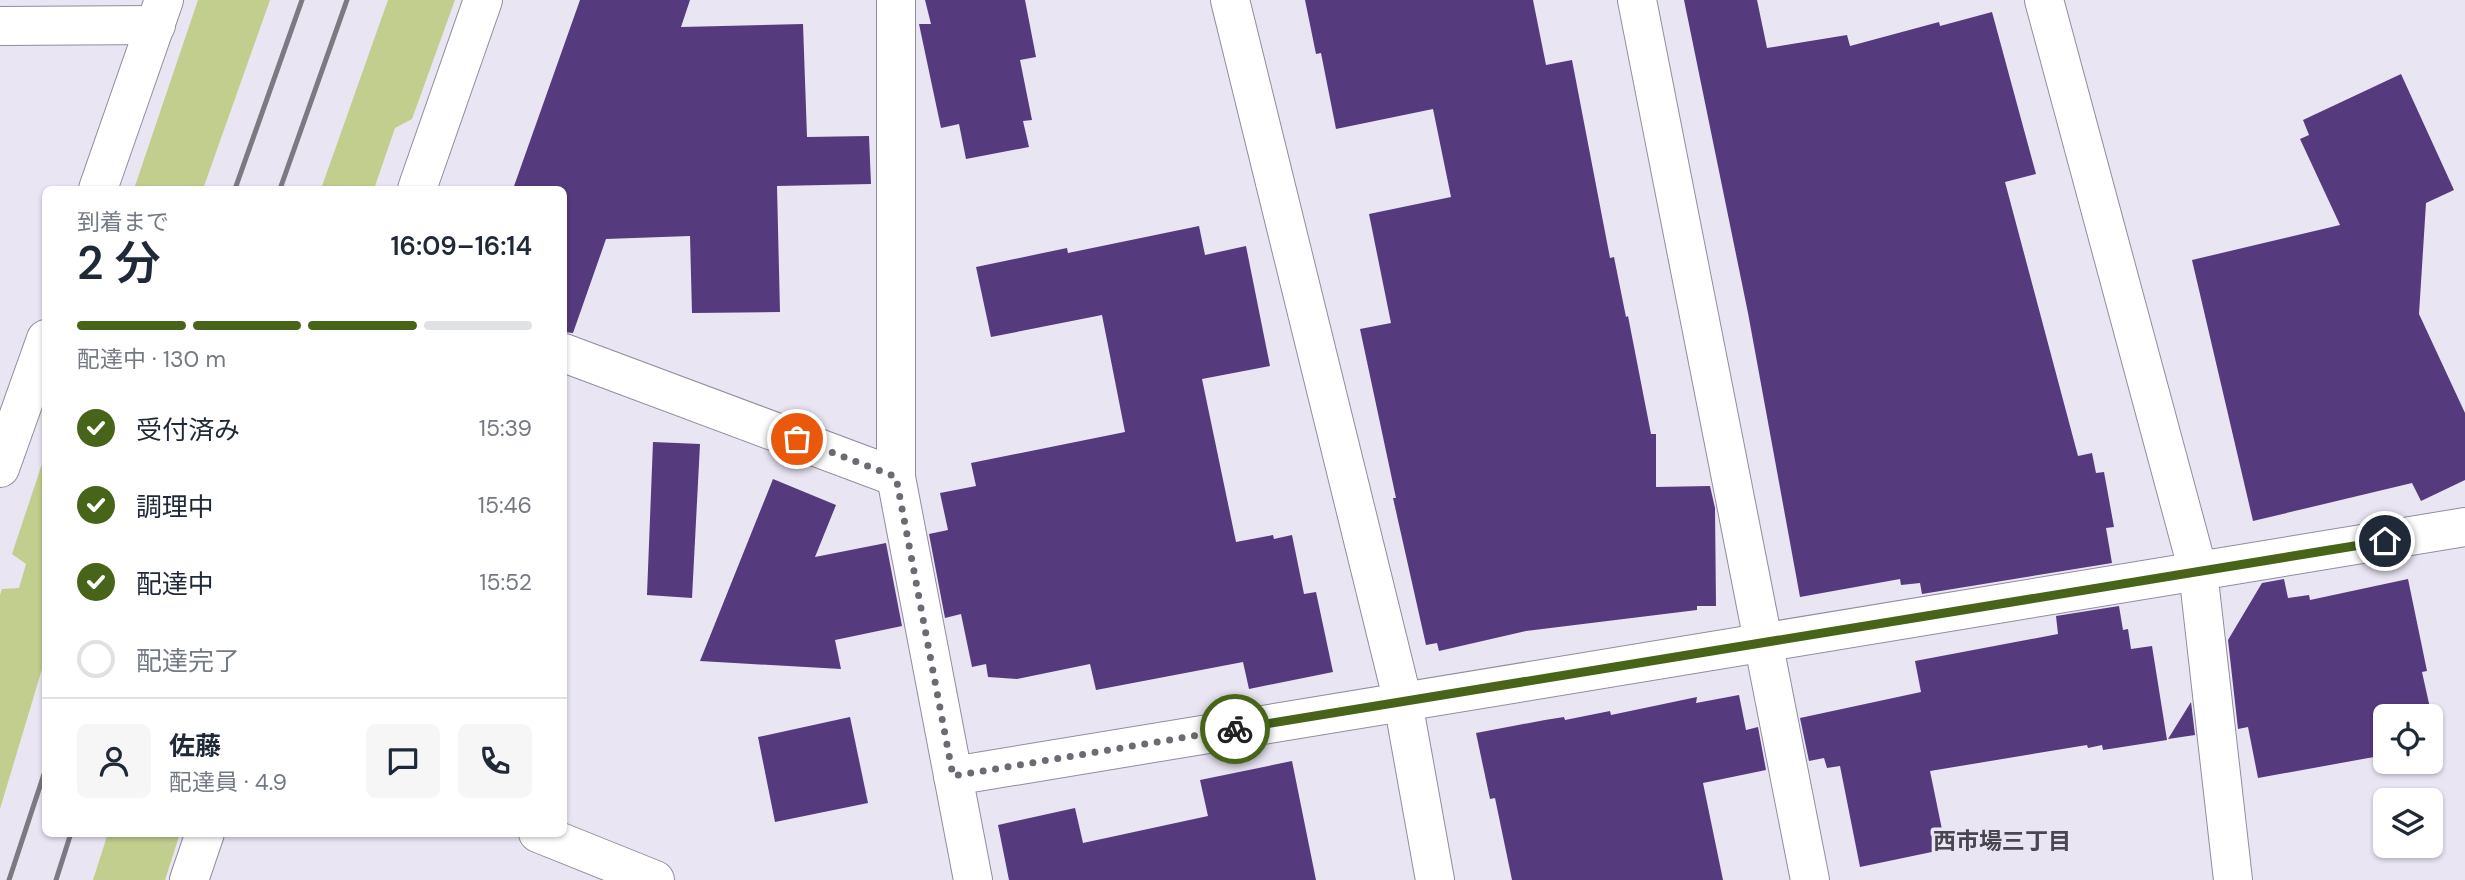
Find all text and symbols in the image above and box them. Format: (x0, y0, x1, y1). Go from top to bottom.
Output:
text: 到着まで (77, 207, 169, 237)
text: 16:09–16:14 (390, 229, 532, 263)
text: 2 分 (77, 233, 161, 293)
text: 配達中 · 130 m (77, 344, 226, 374)
icon: check (77, 409, 115, 447)
pin (767, 409, 827, 469)
text: 受付済み (136, 413, 240, 447)
text: 15:39 (479, 413, 532, 443)
icon: bag (778, 420, 816, 458)
icon: check (77, 486, 115, 524)
text: 調理中 (136, 490, 214, 524)
text: 15:46 (478, 490, 532, 520)
pin (2355, 511, 2415, 571)
icon: home (2366, 522, 2404, 560)
icon: check (77, 563, 115, 601)
text: 配達中 (136, 567, 214, 601)
text: 15:52 (479, 567, 532, 597)
text: 配達完了 (136, 644, 240, 678)
courier (1200, 694, 1270, 764)
map controls (2373, 704, 2443, 858)
button: locate (2373, 704, 2443, 774)
icon: bike (1216, 710, 1254, 748)
button: person (77, 724, 151, 798)
button: chat (366, 724, 440, 798)
button: phone (458, 724, 532, 798)
text: 佐藤 (169, 729, 221, 763)
text: 配達員 · 4.9 (169, 767, 287, 797)
button: layers (2373, 788, 2443, 858)
district label: 西市場三丁目 (1933, 826, 2071, 856)

